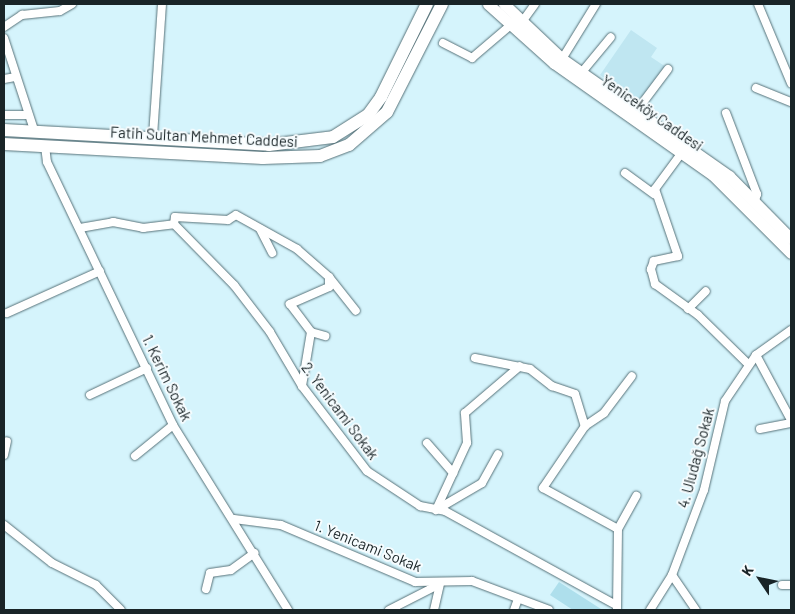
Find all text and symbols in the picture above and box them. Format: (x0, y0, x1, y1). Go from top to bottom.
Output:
street label: Yeniceköy Caddesi (598, 71, 706, 155)
street label: Fatih Sultan Mehmet Caddesi (110, 123, 298, 151)
street label: 1. Kerim Sokak (138, 332, 196, 424)
street label: 2. Yenicami Sokak (298, 359, 382, 463)
street label: 4. Uludağ Sokak (674, 406, 718, 510)
street label: 1. Yenicami Sokak (312, 516, 424, 576)
north arrow (735, 554, 785, 604)
text: K (738, 562, 757, 579)

